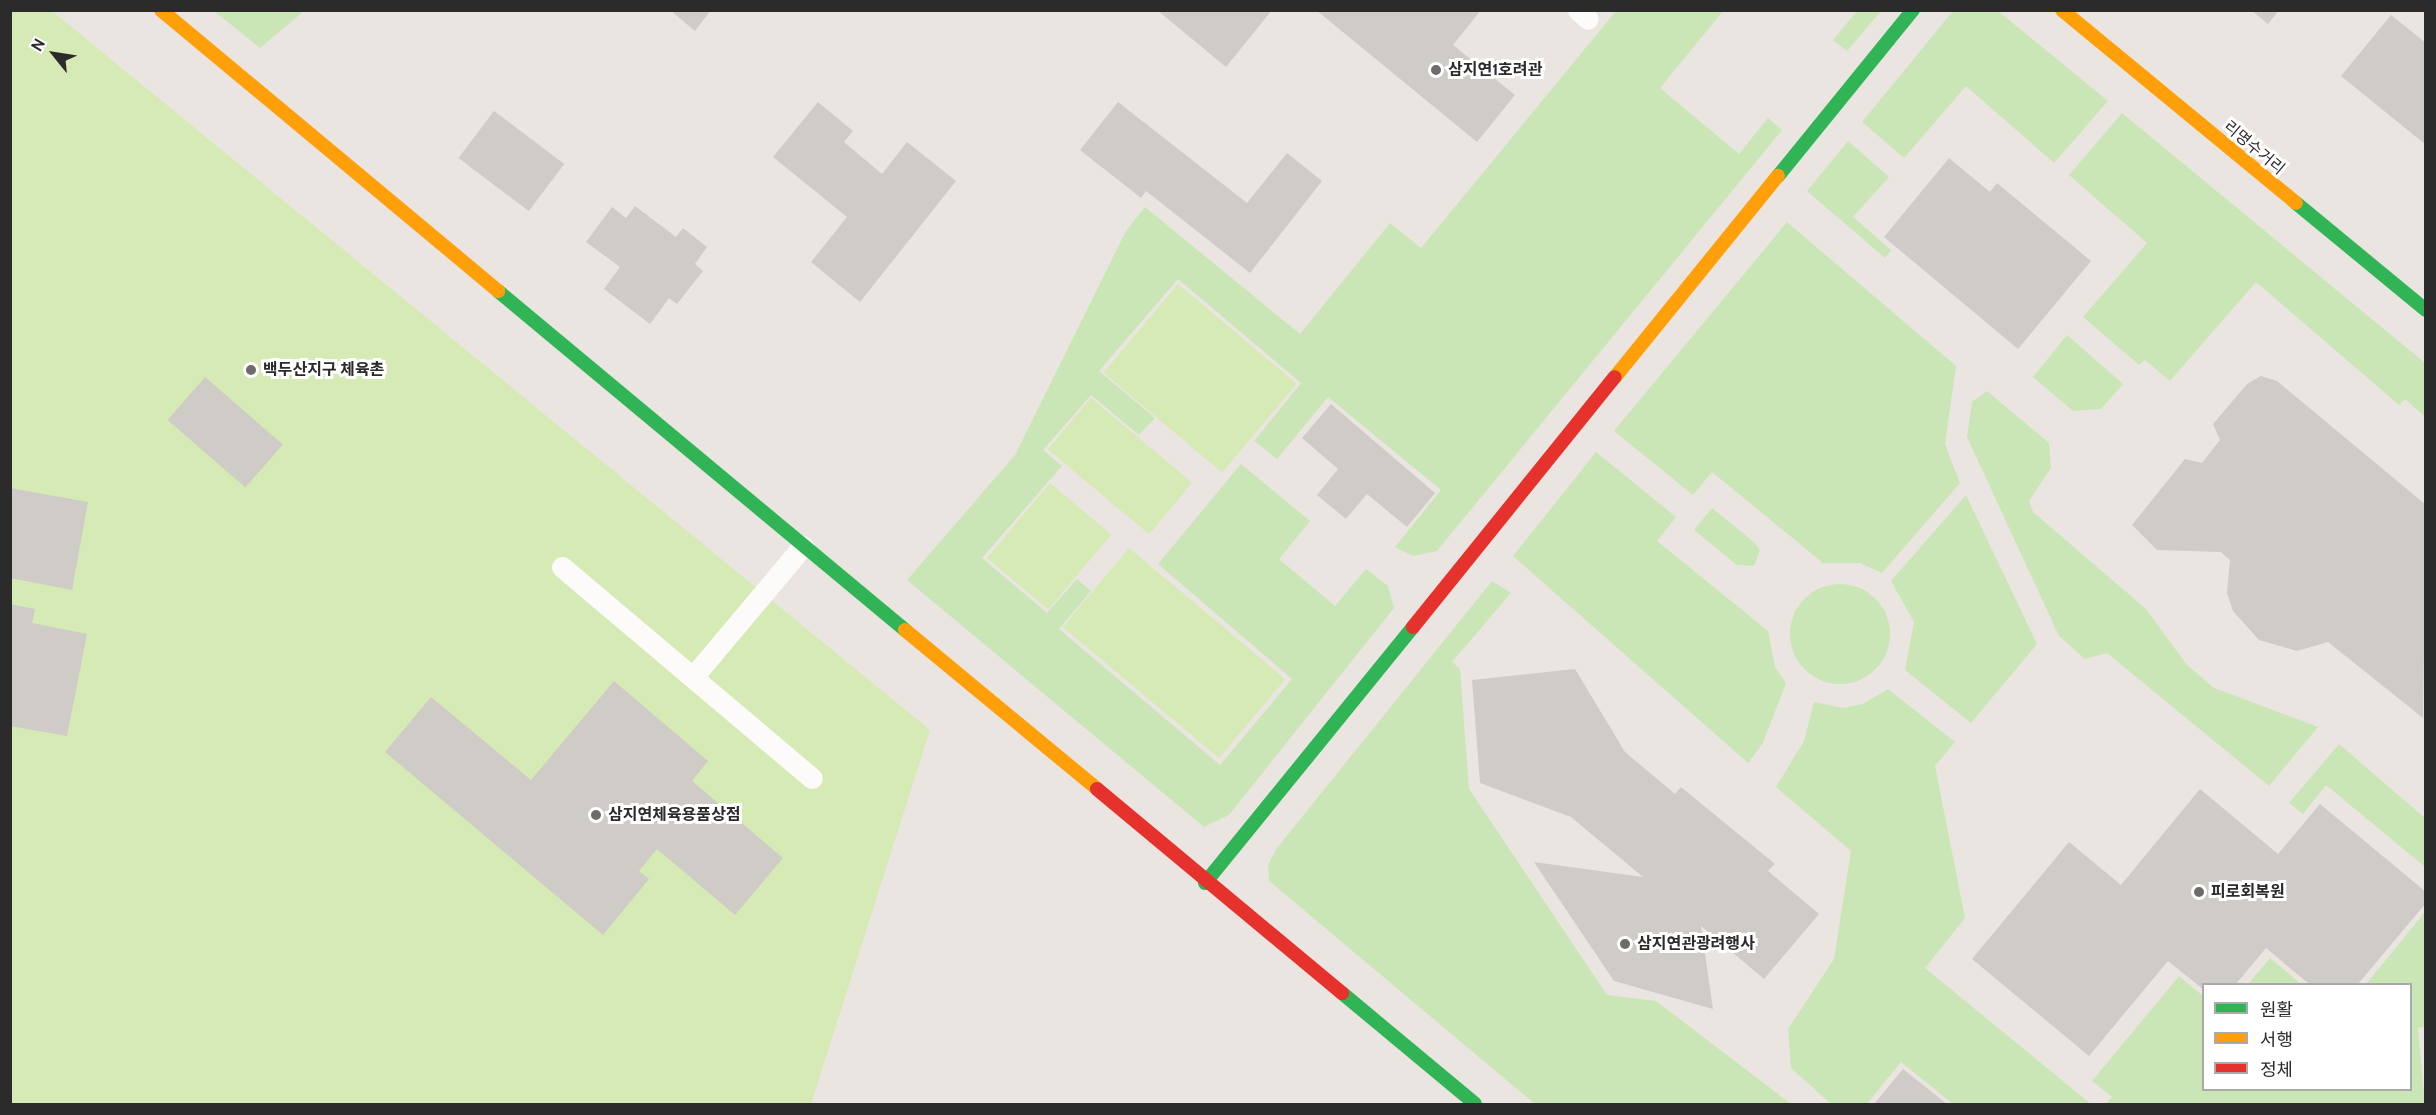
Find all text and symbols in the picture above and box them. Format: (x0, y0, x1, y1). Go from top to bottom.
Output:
north arrow (24, 24, 84, 84)
text: N (27, 35, 49, 54)
place label: 삼지연1호려관 (1448, 60, 1542, 80)
marker: 삼지연1호려관 (1429, 63, 1443, 77)
street label: 리명수거리 (2220, 117, 2288, 179)
place label: 백두산지구 체육촌 (263, 360, 384, 380)
marker: 백두산지구 체육촌 (244, 363, 258, 377)
place label: 삼지연체육용품상점 (608, 805, 740, 825)
marker: 삼지연체육용품상점 (589, 808, 603, 822)
place label: 피로회복원 (2211, 882, 2285, 902)
marker: 피로회복원 (2192, 885, 2206, 899)
place label: 삼지연관광려행사 (1637, 934, 1755, 954)
marker: 삼지연관광려행사 (1618, 937, 1632, 951)
legend (2202, 983, 2412, 1091)
text: 원활 (2260, 999, 2293, 1021)
text: 서행 (2260, 1029, 2293, 1051)
text: 정체 (2260, 1059, 2293, 1081)

